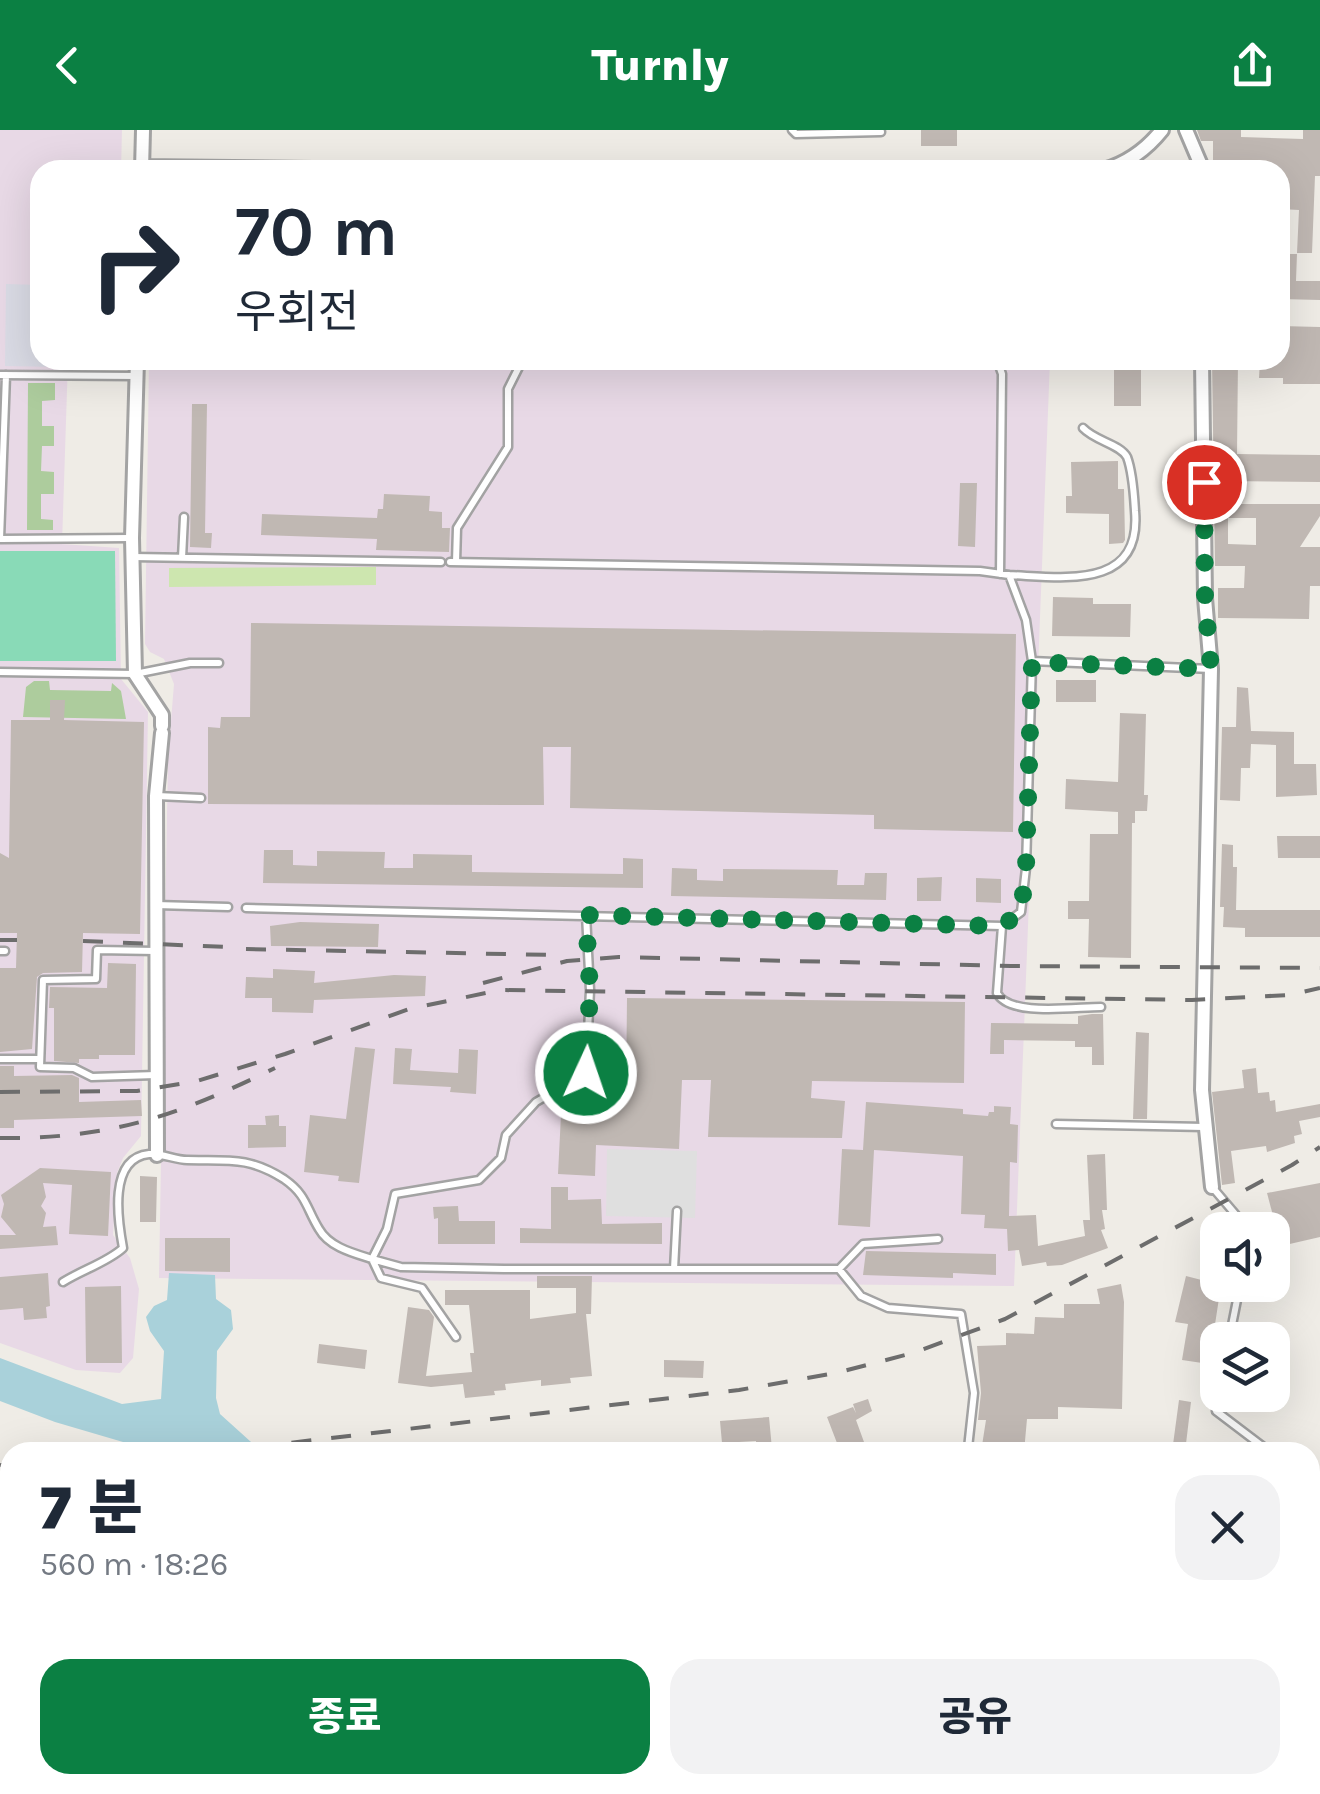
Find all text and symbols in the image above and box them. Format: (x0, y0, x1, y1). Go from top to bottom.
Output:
icon: back (40, 38, 95, 93)
icon: share (1225, 38, 1280, 93)
text: Turnly (591, 39, 729, 91)
text: 70 m (235, 191, 398, 273)
icon: right (70, 200, 200, 330)
text: 우회전 (235, 286, 359, 338)
pin (1162, 440, 1247, 525)
icon: arrive (1177, 455, 1232, 510)
position arrow (534, 1021, 638, 1125)
map controls (1200, 1212, 1290, 1412)
button: sound (1200, 1212, 1290, 1302)
button: layers (1200, 1322, 1290, 1412)
text: 7 분 (40, 1473, 143, 1543)
button: close (1175, 1475, 1280, 1580)
text: 560 m · 18:26 (40, 1546, 228, 1583)
button: 종료 (40, 1659, 650, 1774)
button: 공유 (670, 1659, 1280, 1774)

